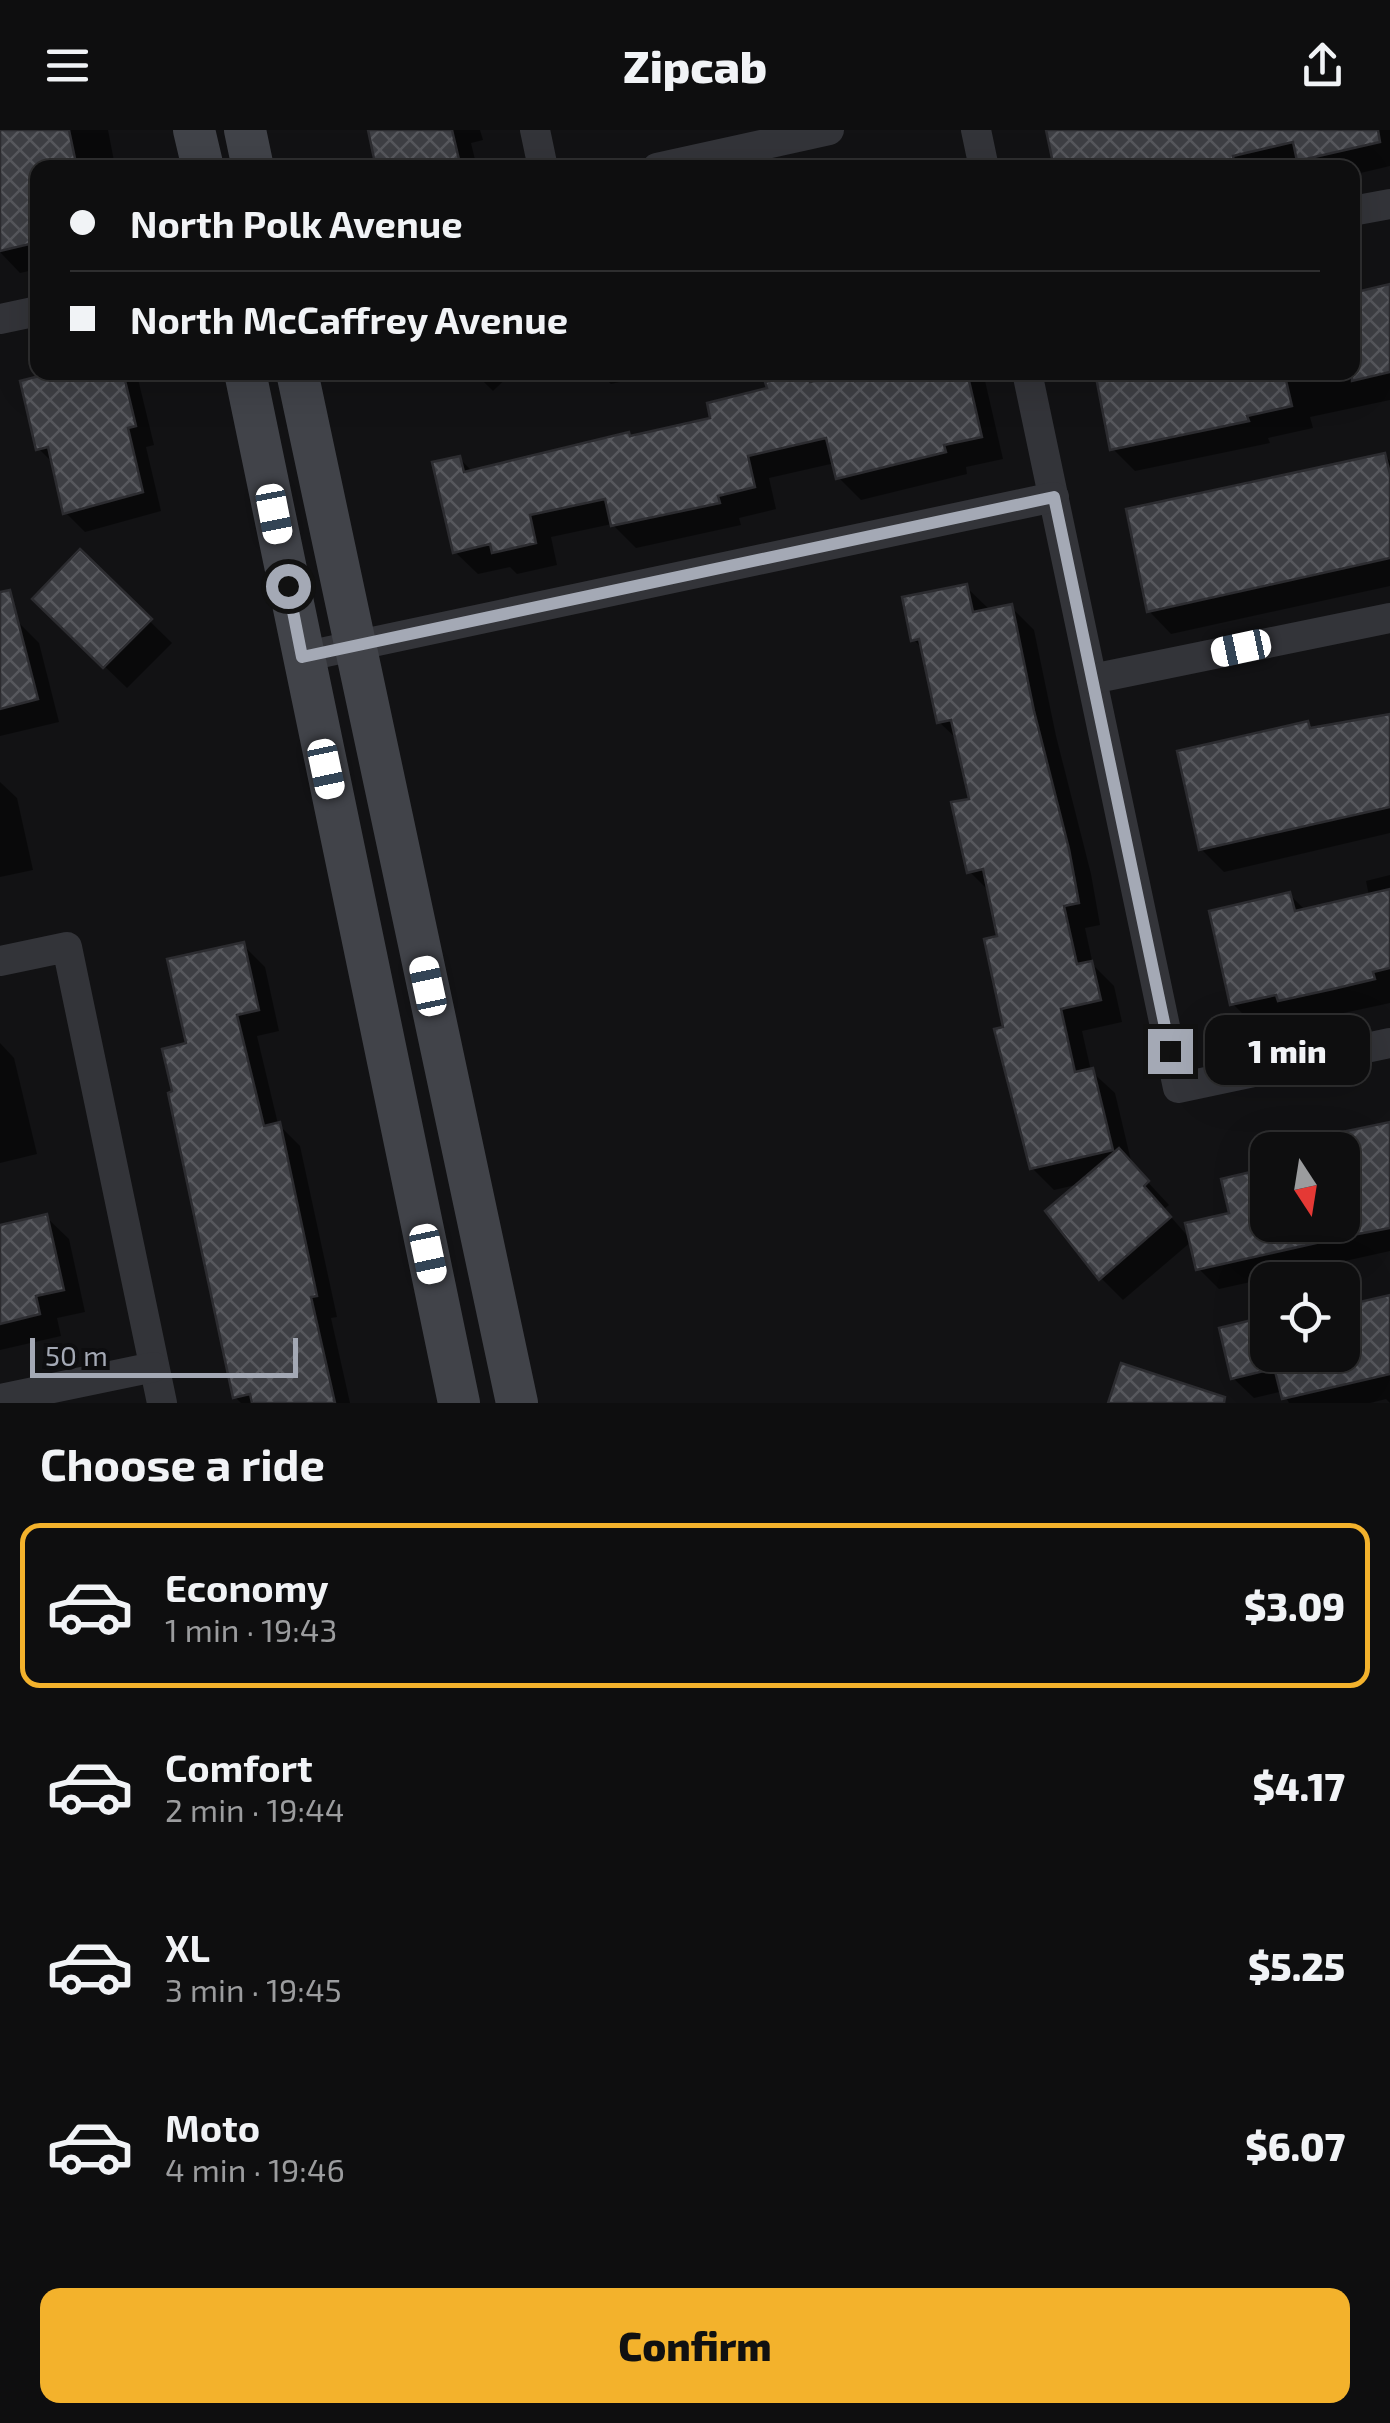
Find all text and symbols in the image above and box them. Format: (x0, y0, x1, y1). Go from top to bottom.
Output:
icon: menu (40, 38, 95, 93)
text: Zipcab (623, 38, 767, 92)
icon: share (1295, 38, 1350, 93)
text: North Polk Avenue (130, 200, 463, 246)
text: North McCaffrey Avenue (130, 296, 568, 342)
car (254, 482, 294, 546)
route start (266, 564, 311, 609)
car (1209, 627, 1273, 669)
car (305, 737, 347, 801)
car (407, 954, 449, 1018)
callout: 1 min (1205, 1016, 1370, 1086)
route end (1148, 1029, 1193, 1074)
text: 1 min (1248, 1031, 1327, 1069)
north arrow (1250, 1132, 1360, 1242)
map controls (1250, 1132, 1360, 1372)
car (407, 1222, 449, 1286)
button: locate (1250, 1262, 1360, 1372)
scale bar (30, 1333, 298, 1378)
text: 50 m (45, 1338, 108, 1372)
text: Choose a ride (40, 1436, 325, 1490)
icon: car (45, 1561, 135, 1651)
text: Economy (165, 1564, 329, 1610)
text: $3.09 (1244, 1583, 1345, 1629)
text: 1 min · 19:43 (165, 1610, 337, 1648)
icon: car (45, 1741, 135, 1831)
text: Comfort (165, 1744, 313, 1790)
text: $4.17 (1253, 1763, 1345, 1809)
text: 2 min · 19:44 (165, 1790, 344, 1828)
icon: car (45, 1921, 135, 2011)
text: XL (165, 1924, 210, 1970)
text: $5.25 (1248, 1943, 1345, 1989)
text: 3 min · 19:45 (165, 1970, 342, 2008)
icon: car (45, 2101, 135, 2191)
text: Moto (165, 2104, 260, 2150)
text: $6.07 (1245, 2123, 1345, 2169)
text: 4 min · 19:46 (165, 2150, 345, 2188)
button: Confirm (40, 2288, 1350, 2403)

